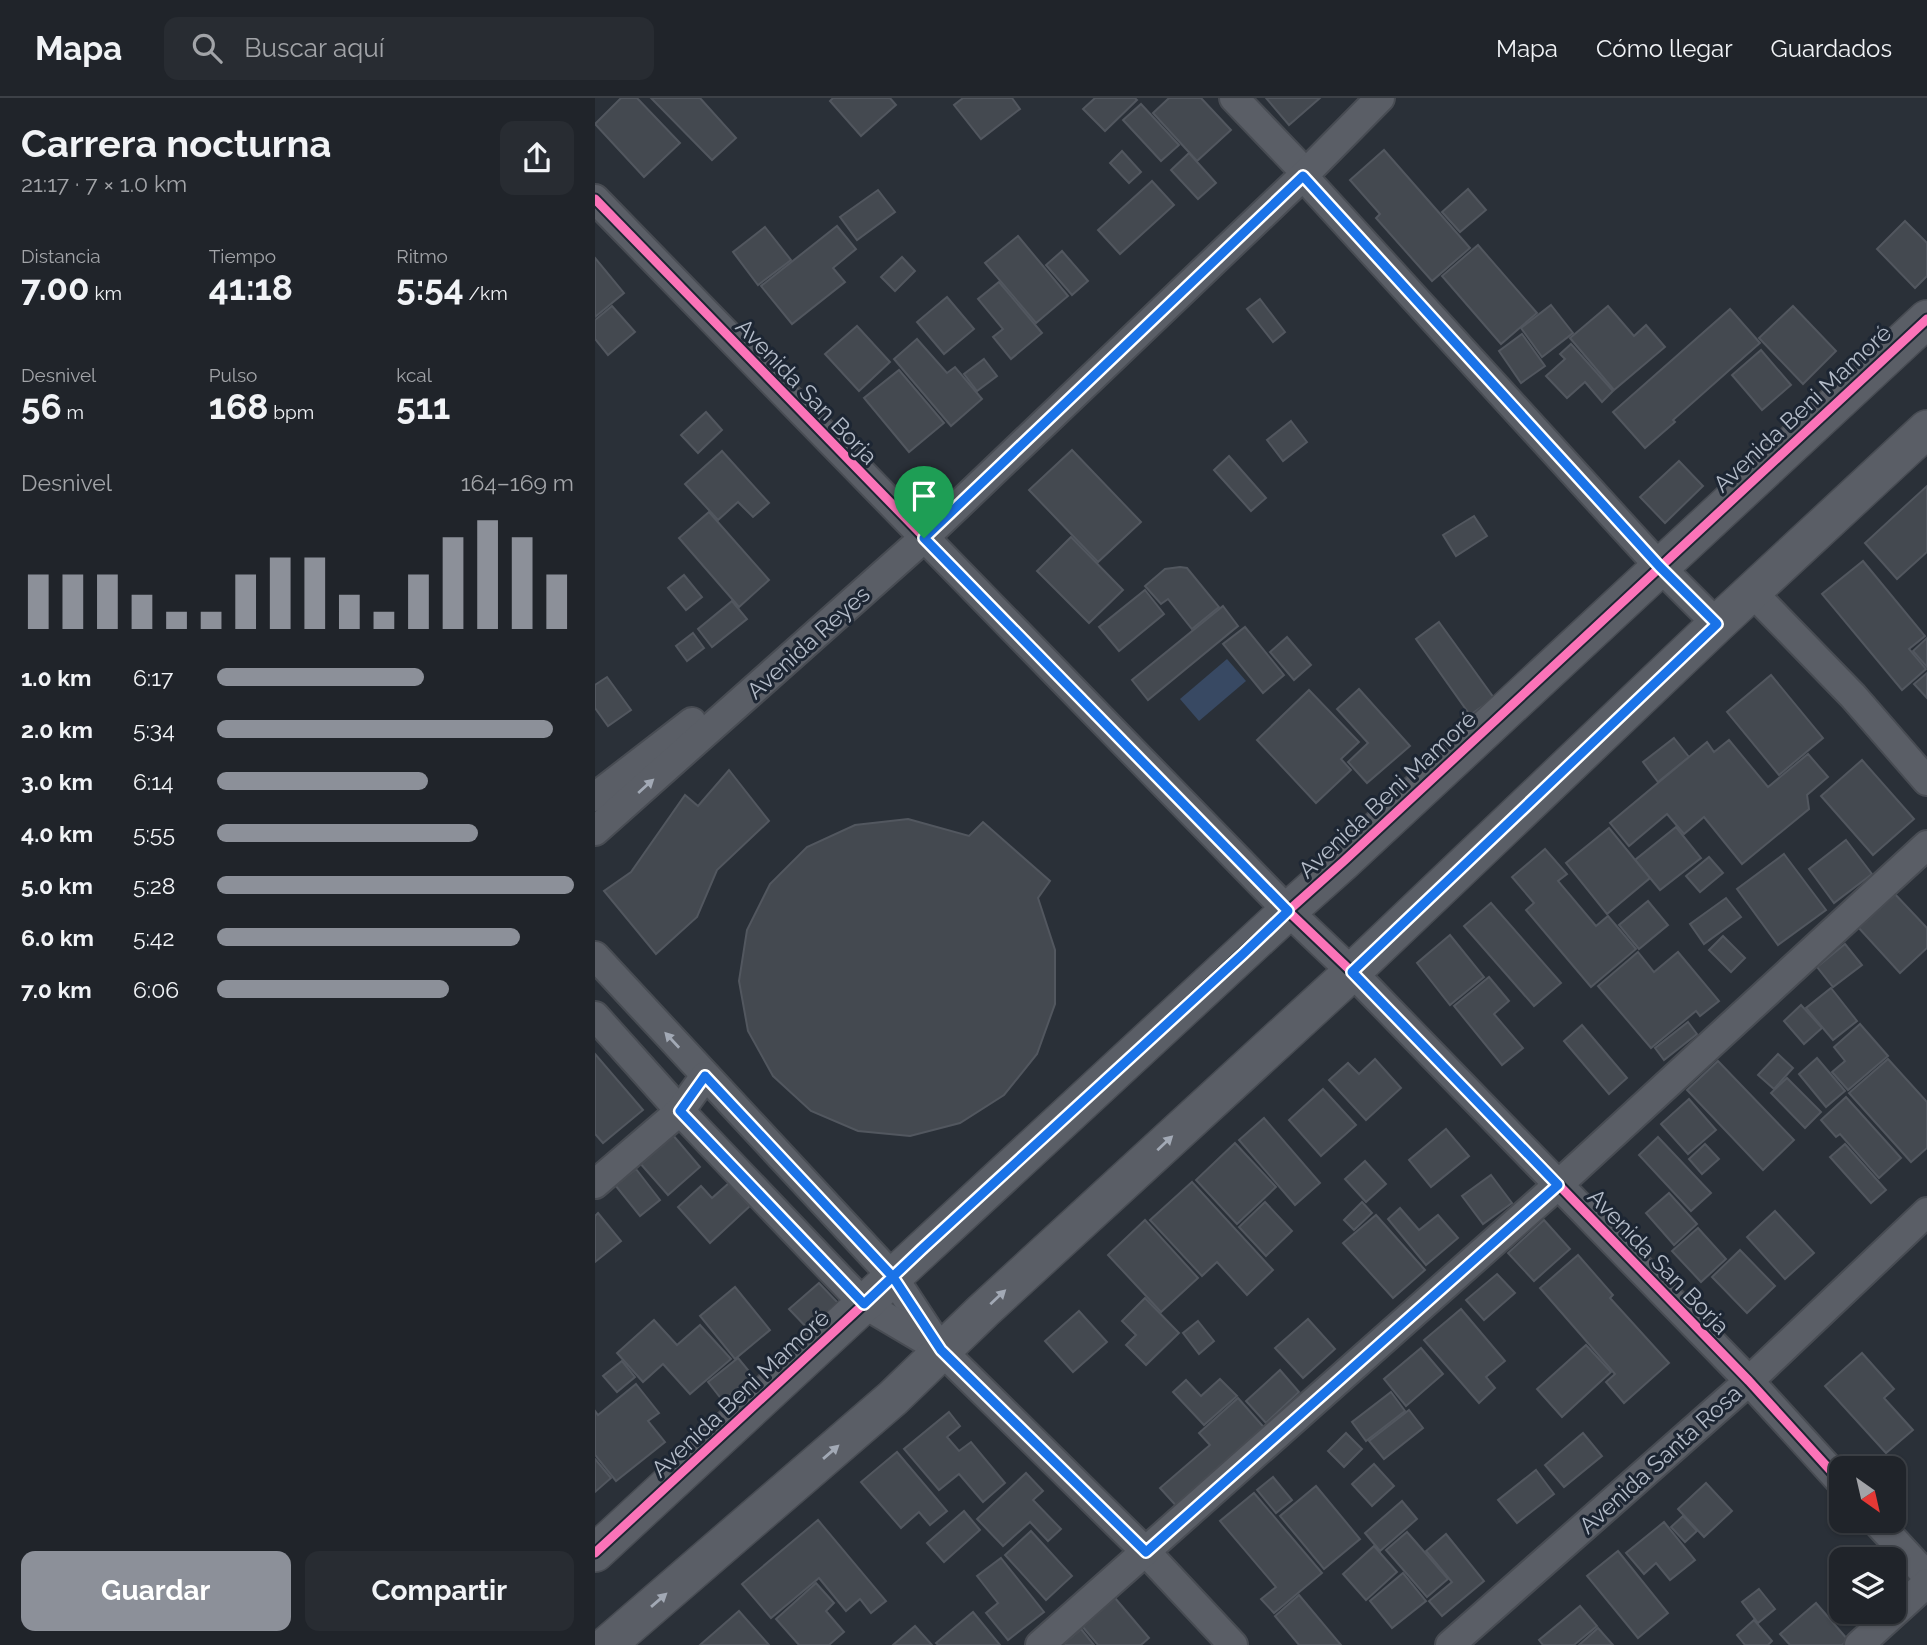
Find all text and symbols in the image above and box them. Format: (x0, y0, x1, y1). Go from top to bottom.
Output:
search box (164, 17, 654, 80)
text: Mapa (35, 29, 122, 68)
icon: search (188, 29, 226, 67)
text: Buscar aquí (244, 33, 384, 63)
text: Mapa (1496, 34, 1558, 63)
text: Cómo llegar (1596, 34, 1733, 63)
text: Guardados (1771, 34, 1892, 63)
text: Carrera nocturna (21, 121, 331, 166)
button: share (500, 121, 574, 195)
text: 21:17 · 7 × 1.0 km (21, 170, 187, 197)
text: Distancia (21, 245, 101, 267)
text: Tiempo (209, 245, 276, 267)
text: Ritmo (396, 245, 448, 267)
text: 7.00 (21, 267, 90, 308)
text: 41:18 (209, 267, 293, 308)
text: 5:54 (396, 267, 464, 308)
text: km (90, 282, 122, 304)
text: /km (464, 282, 508, 304)
street label: Avenida San Borja (731, 313, 883, 469)
street label: Avenida Beni Mamoré (1708, 319, 1896, 497)
text: Desnivel (21, 364, 96, 386)
text: Pulso (209, 364, 257, 386)
text: kcal (396, 364, 432, 386)
text: 56 (21, 386, 62, 427)
text: 168 (209, 386, 268, 427)
text: 511 (396, 386, 450, 427)
text: m (62, 401, 84, 423)
text: bpm (268, 401, 314, 423)
pin (894, 466, 954, 538)
text: Desnivel (21, 469, 112, 496)
text: 164–169 m (461, 469, 574, 496)
icon: arrive (905, 477, 943, 515)
street label: Avenida Reyes (741, 580, 875, 704)
text: 1.0 km (21, 664, 91, 691)
text: 6:17 (133, 664, 173, 691)
street label: Avenida Beni Mamoré (1293, 705, 1481, 883)
text: 2.0 km (21, 716, 93, 743)
text: 5:34 (133, 716, 175, 743)
text: 3.0 km (21, 768, 93, 795)
text: 6:14 (133, 768, 174, 795)
one-way arrow (637, 778, 655, 794)
text: 4.0 km (21, 820, 93, 847)
text: 5:55 (133, 820, 175, 847)
text: 5.0 km (21, 872, 93, 899)
text: 5:28 (133, 872, 175, 899)
text: 6.0 km (21, 924, 94, 951)
text: 5:42 (133, 924, 174, 951)
text: 7.0 km (21, 976, 92, 1003)
text: 6:06 (133, 976, 179, 1003)
one-way arrow (665, 1032, 681, 1049)
one-way arrow (1156, 1135, 1174, 1151)
street label: Avenida San Borja (1583, 1183, 1735, 1339)
one-way arrow (989, 1290, 1006, 1306)
street label: Avenida Beni Mamoré (646, 1304, 834, 1482)
street label: Avenida Santa Rosa (1573, 1379, 1747, 1539)
one-way arrow (822, 1444, 840, 1460)
north arrow (1829, 1456, 1906, 1533)
map controls (1829, 1456, 1906, 1624)
button: layers (1829, 1547, 1906, 1624)
button: Guardar (21, 1551, 291, 1631)
button: Compartir (305, 1551, 574, 1631)
one-way arrow (650, 1593, 667, 1608)

